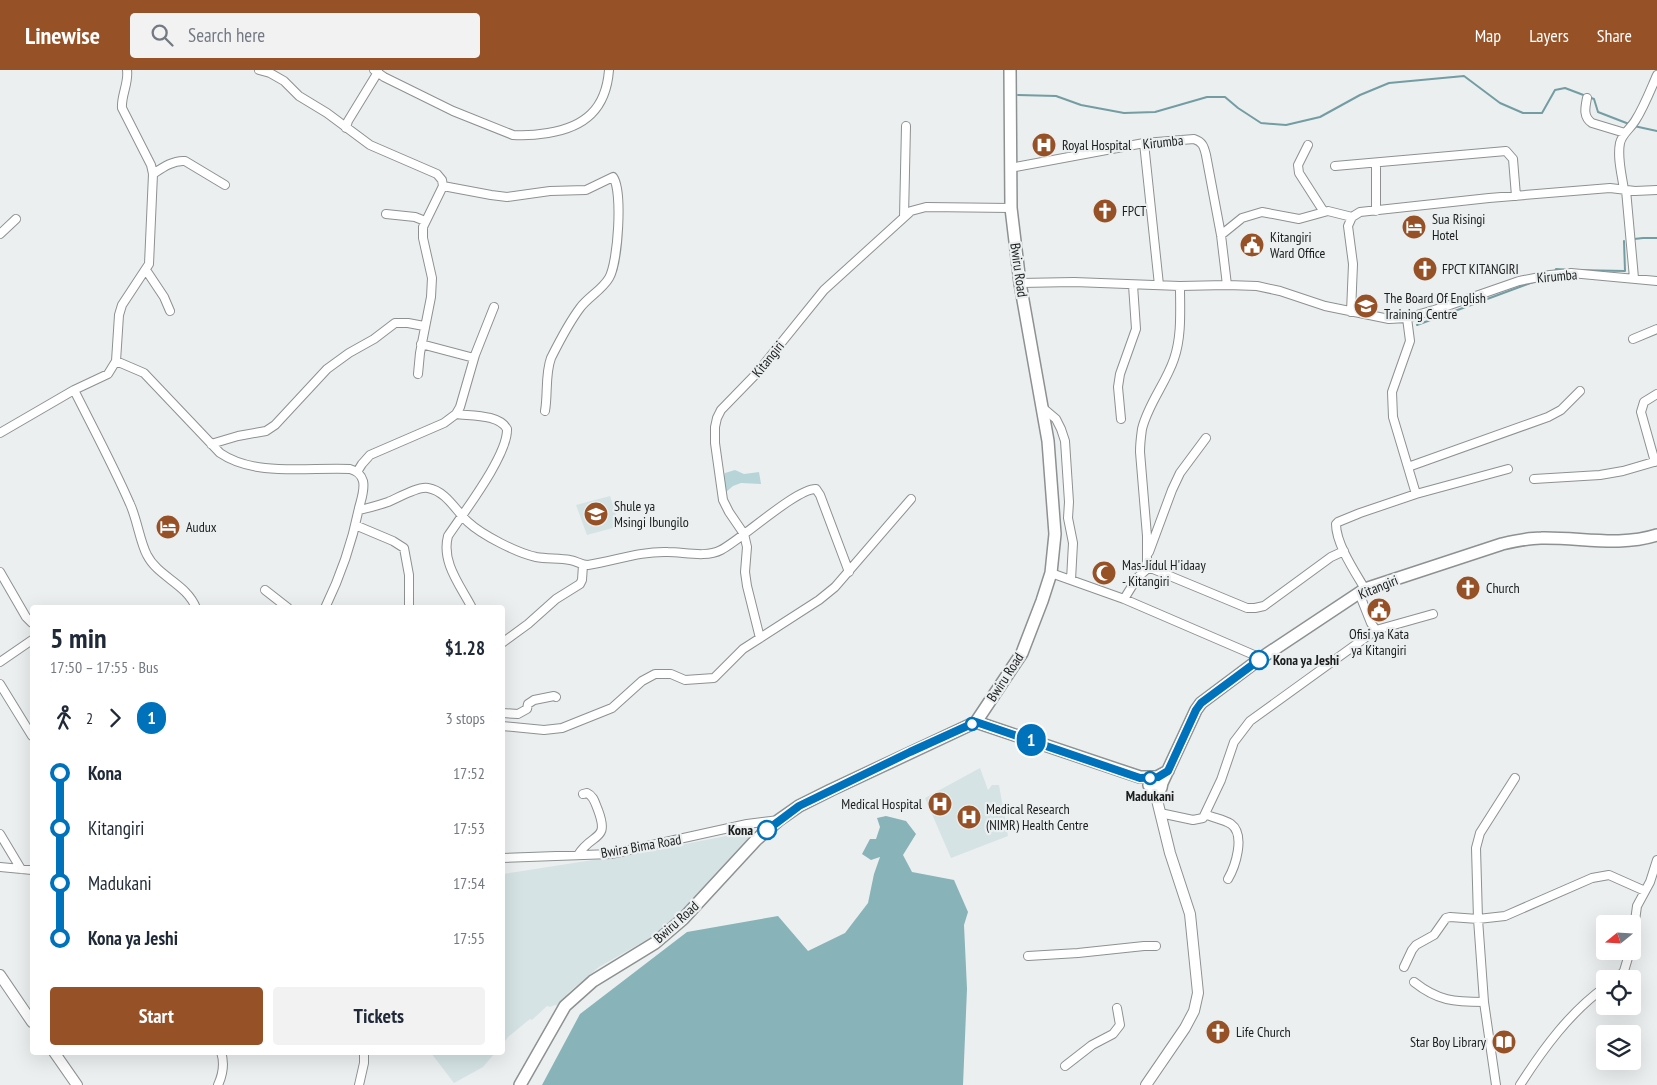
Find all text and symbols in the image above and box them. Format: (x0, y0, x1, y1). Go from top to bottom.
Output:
search box (130, 13, 480, 58)
text: Linewise (25, 20, 100, 51)
icon: search (148, 21, 176, 49)
text: Search here (188, 23, 265, 47)
text: Map (1475, 24, 1501, 47)
text: Layers (1529, 24, 1569, 47)
text: Share (1597, 24, 1632, 47)
street label: Kirumba (1142, 131, 1184, 153)
hospital icon: Royal Hospital (1031, 132, 1057, 158)
place label: Royal Hospital (1062, 136, 1132, 154)
church icon: FPCT (1092, 198, 1118, 224)
place label: FPCT (1122, 202, 1147, 220)
place label: Sua Risingi Hotel (1432, 210, 1485, 244)
hotel icon: Sua Risingi Hotel (1401, 214, 1427, 240)
place label: Kitangiri Ward Office (1270, 228, 1326, 262)
public building icon: Kitangiri Ward Office (1239, 232, 1265, 258)
street label: Bwiru Road (1006, 242, 1032, 298)
church icon: FPCT KITANGIRI (1412, 256, 1438, 282)
place label: FPCT KITANGIRI (1442, 260, 1519, 278)
street label: Kirumba (1536, 265, 1578, 287)
place label: The Board Of English Training Centre (1384, 289, 1486, 323)
school or university icon: The Board Of English Training Centre (1353, 293, 1379, 319)
street label: Kitangiri (748, 337, 788, 381)
place label: Shule ya Msingi Ibungilo (614, 497, 689, 531)
school or university icon: Shule ya Msingi Ibungilo (583, 501, 609, 527)
hotel icon: Audux (155, 514, 181, 540)
place label: Audux (186, 518, 217, 536)
place label: Mas-Jidul H'idaay - Kitangiri (1122, 556, 1206, 590)
mosque icon: Mas-Jidul H'idaay - Kitangiri (1091, 560, 1117, 586)
street label: Kitangiri (1355, 571, 1401, 603)
church icon: Church (1455, 575, 1481, 601)
place label: Church (1486, 579, 1520, 597)
public building icon: Ofisi ya Kata ya Kitangiri (1366, 597, 1392, 623)
text: 5 min (50, 619, 107, 656)
place label: Ofisi ya Kata ya Kitangiri (1349, 625, 1409, 659)
text: $1.28 (445, 636, 485, 660)
street label: Bwiru Road (983, 649, 1027, 705)
marker: Kona ya Jeshi (1249, 650, 1269, 670)
place label: Kona ya Jeshi (1273, 651, 1339, 669)
text: 17:50 – 17:55 · Bus (50, 657, 158, 677)
icon: walk (50, 704, 78, 732)
icon: forward (101, 704, 129, 732)
text: 1 (147, 706, 156, 729)
text: 2 (86, 708, 93, 728)
text: 3 stops (445, 708, 485, 728)
unlabelled marker (965, 717, 979, 731)
line badge: 1 (1015, 724, 1047, 756)
text: 1 (1027, 728, 1035, 751)
text: Kona (88, 761, 122, 785)
text: 17:52 (453, 763, 485, 783)
marker: Madukani (1143, 771, 1157, 785)
place label: Madukani (1126, 787, 1174, 805)
hospital icon: Medical Hospital (927, 791, 953, 817)
place label: Medical Hospital (841, 795, 923, 813)
place label: Medical Research (NIMR) Health Centre (986, 800, 1089, 834)
hospital icon: Medical Research (NIMR) Health Centre (956, 804, 982, 830)
text: Kitangiri (88, 816, 144, 840)
text: 17:53 (453, 818, 485, 838)
marker: Kona (757, 820, 777, 840)
place label: Kona (728, 821, 753, 839)
street label: Bwira Bima Road (599, 830, 683, 862)
text: Madukani (88, 871, 152, 895)
text: 17:54 (453, 873, 485, 893)
street label: Bwiru Road (650, 897, 702, 947)
north arrow (1596, 915, 1641, 960)
map controls (1596, 915, 1641, 1070)
text: Kona ya Jeshi (88, 926, 178, 950)
text: 17:55 (453, 928, 485, 948)
button: locate (1596, 970, 1641, 1015)
button: Start (50, 987, 263, 1045)
button: Tickets (273, 987, 485, 1045)
church icon: Life Church (1205, 1019, 1231, 1045)
place label: Life Church (1236, 1023, 1291, 1041)
button: layers (1596, 1025, 1641, 1070)
library icon: Star Boy Library (1491, 1029, 1517, 1055)
place label: Star Boy Library (1410, 1033, 1487, 1051)

